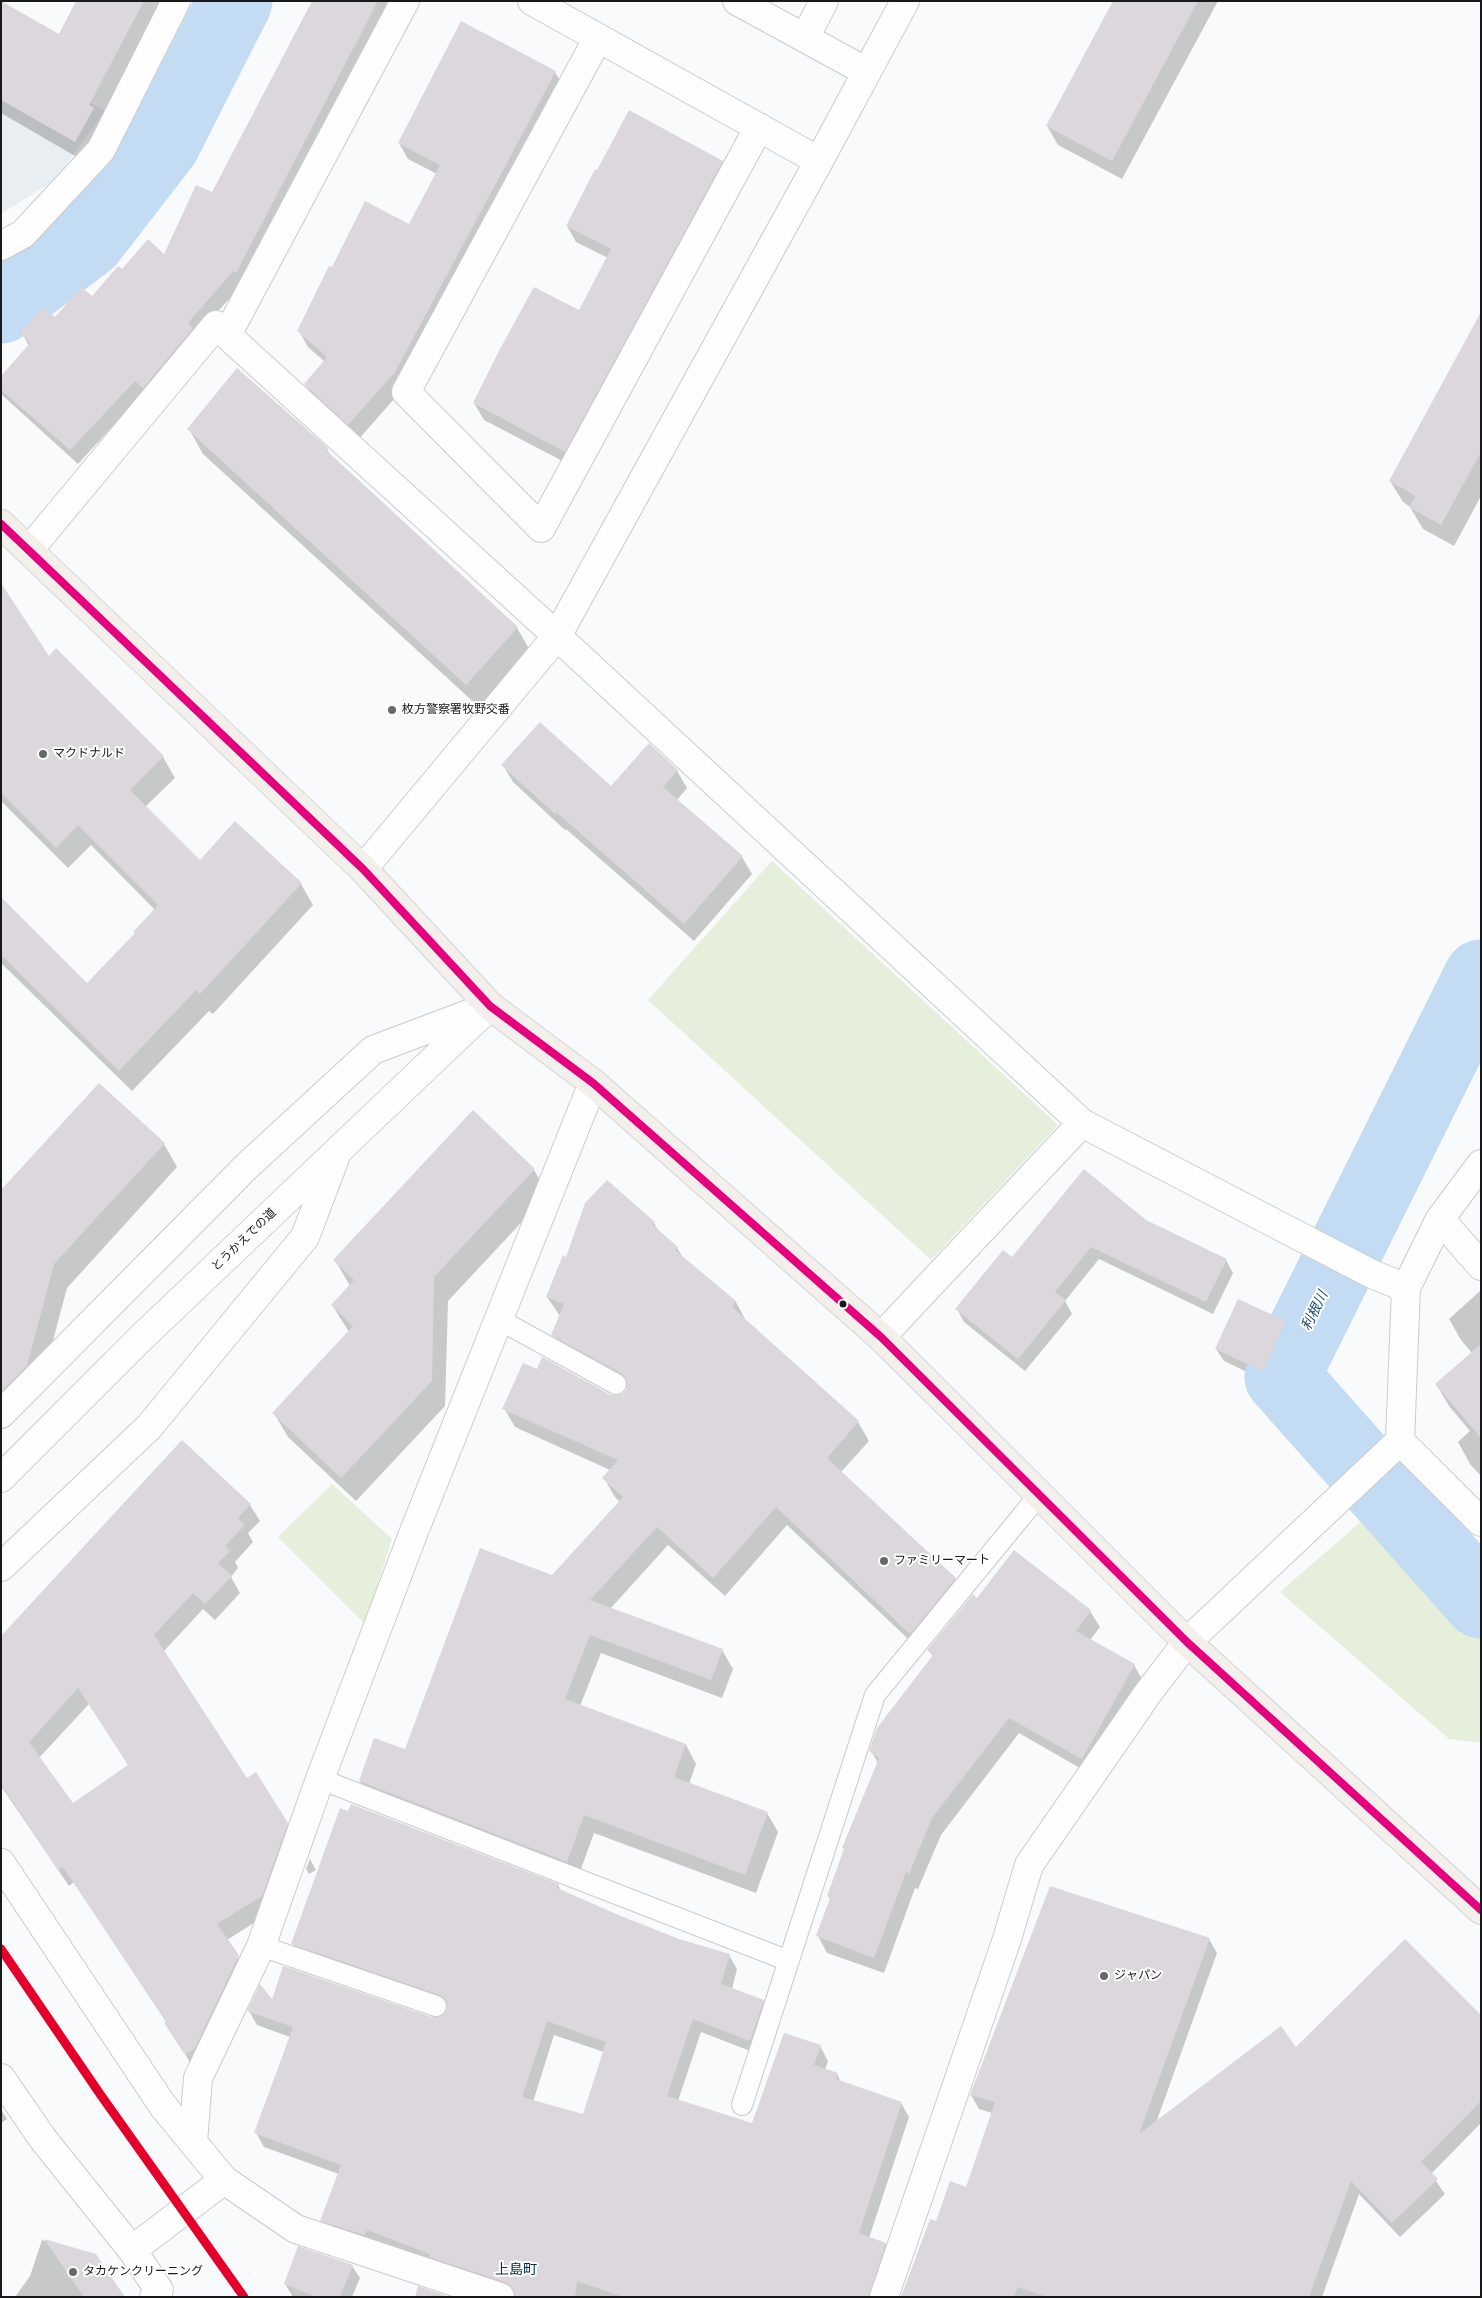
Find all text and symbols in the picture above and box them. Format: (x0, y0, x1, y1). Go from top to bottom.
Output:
place label: 枚方警察署牧野交番 (402, 703, 510, 717)
marker: 枚方警察署牧野交番 (386, 704, 398, 716)
place label: マクドナルド (53, 747, 125, 761)
marker: マクドナルド (37, 748, 49, 760)
street label: とうかえでの道 (209, 1206, 279, 1274)
water label: 利根川 (1298, 1288, 1332, 1334)
unlabelled marker (838, 1299, 848, 1309)
place label: ファミリーマート (894, 1554, 990, 1568)
marker: ファミリーマート (878, 1555, 890, 1567)
place label: ジャパン (1114, 1969, 1162, 1983)
marker: ジャパン (1098, 1970, 1110, 1982)
district label: 上島町 (495, 2262, 537, 2278)
place label: タカケンクリーニング (83, 2265, 203, 2279)
marker: タカケンクリーニング (67, 2266, 79, 2278)

